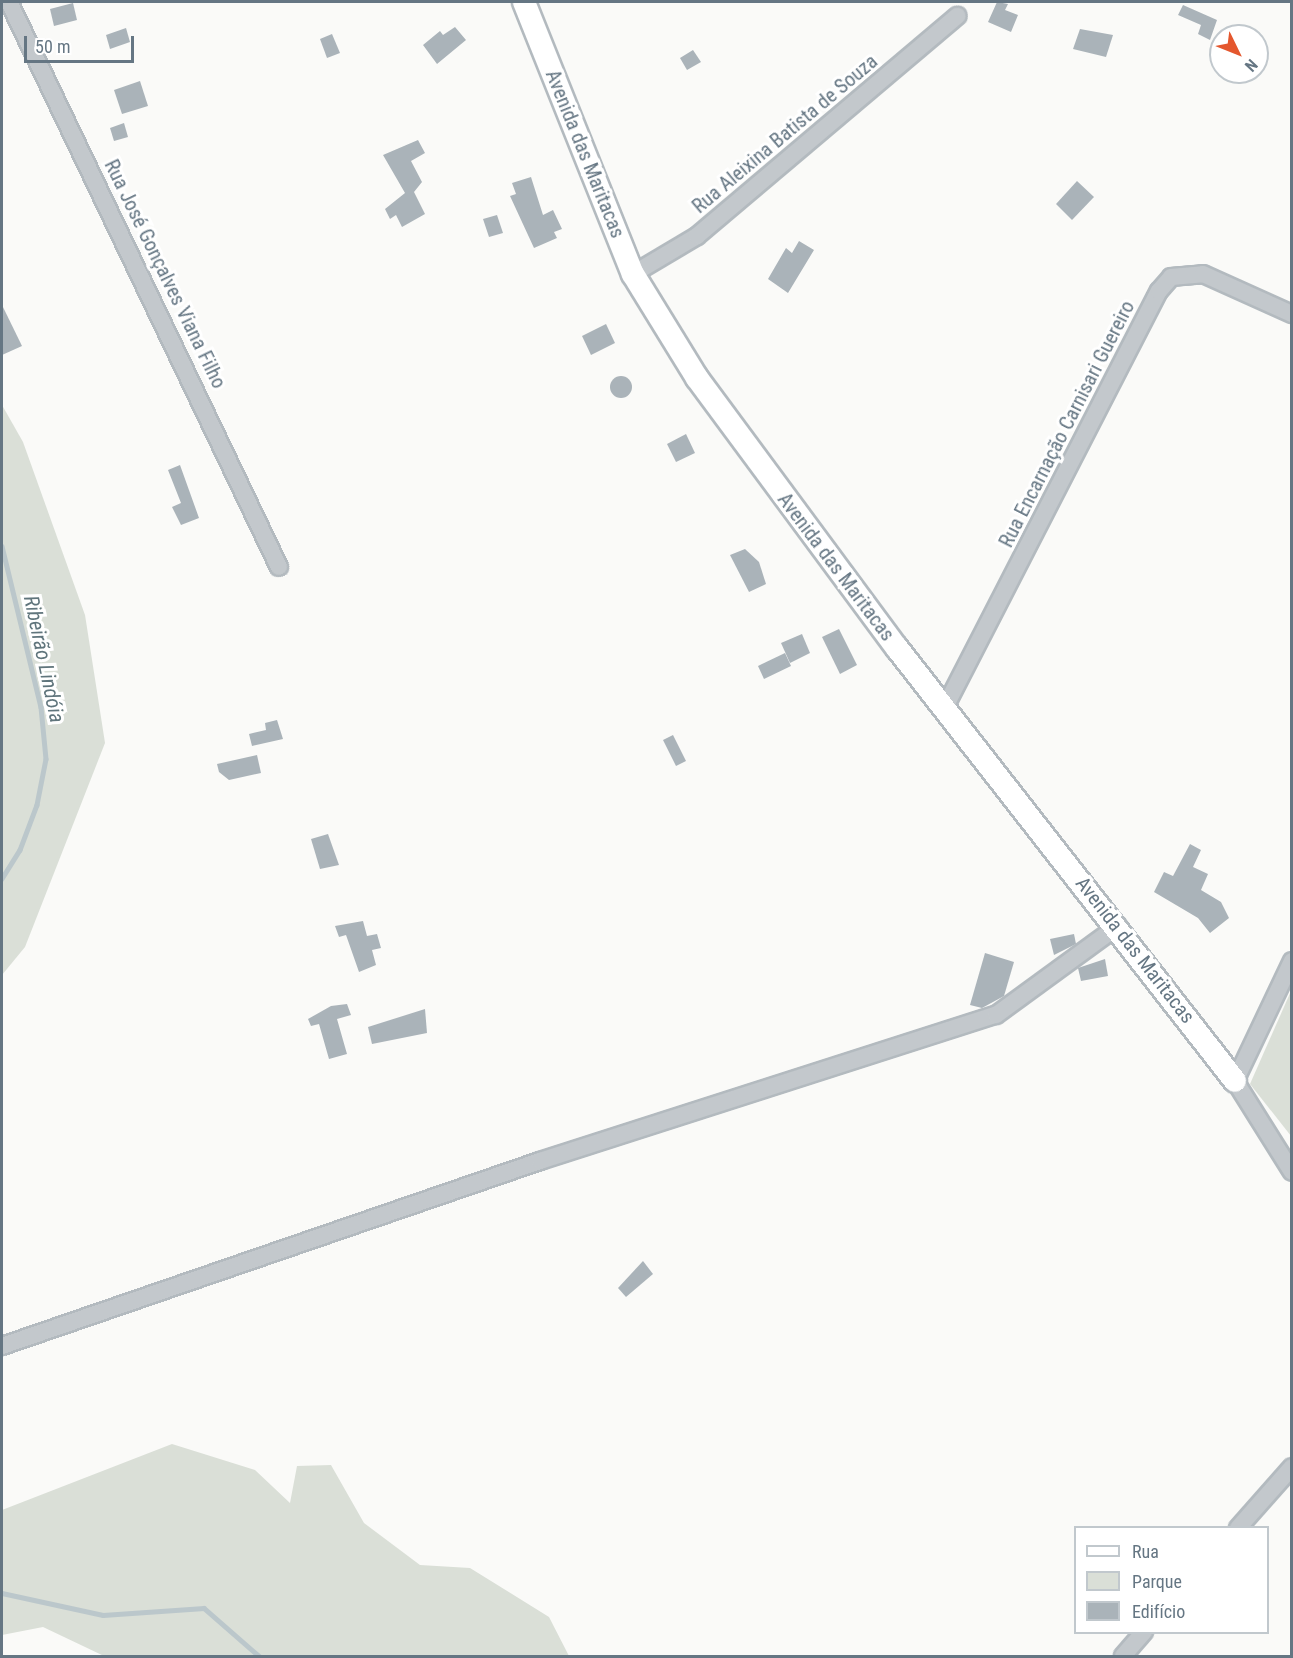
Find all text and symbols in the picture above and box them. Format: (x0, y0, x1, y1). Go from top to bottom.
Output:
scale bar (27, 24, 136, 62)
north arrow (1209, 24, 1269, 84)
text: 50 m (35, 36, 70, 57)
street label: Rua Aleixina Batista de Souza (688, 50, 882, 218)
text: N (1241, 55, 1261, 75)
street label: Avenida das Maritacas (540, 66, 630, 242)
street label: Rua José Gonçalves Viana Filho (99, 156, 231, 392)
street label: Rua Encarnação Carnisari Guereiro (994, 297, 1140, 551)
street label: Avenida das Maritacas (772, 488, 900, 646)
water label: Ribeirão Lindóia (18, 593, 70, 725)
street label: Avenida das Maritacas (1070, 872, 1200, 1028)
legend (1074, 1526, 1269, 1634)
text: Rua (1132, 1541, 1159, 1562)
text: Parque (1132, 1571, 1182, 1592)
text: Edifício (1132, 1601, 1185, 1622)

